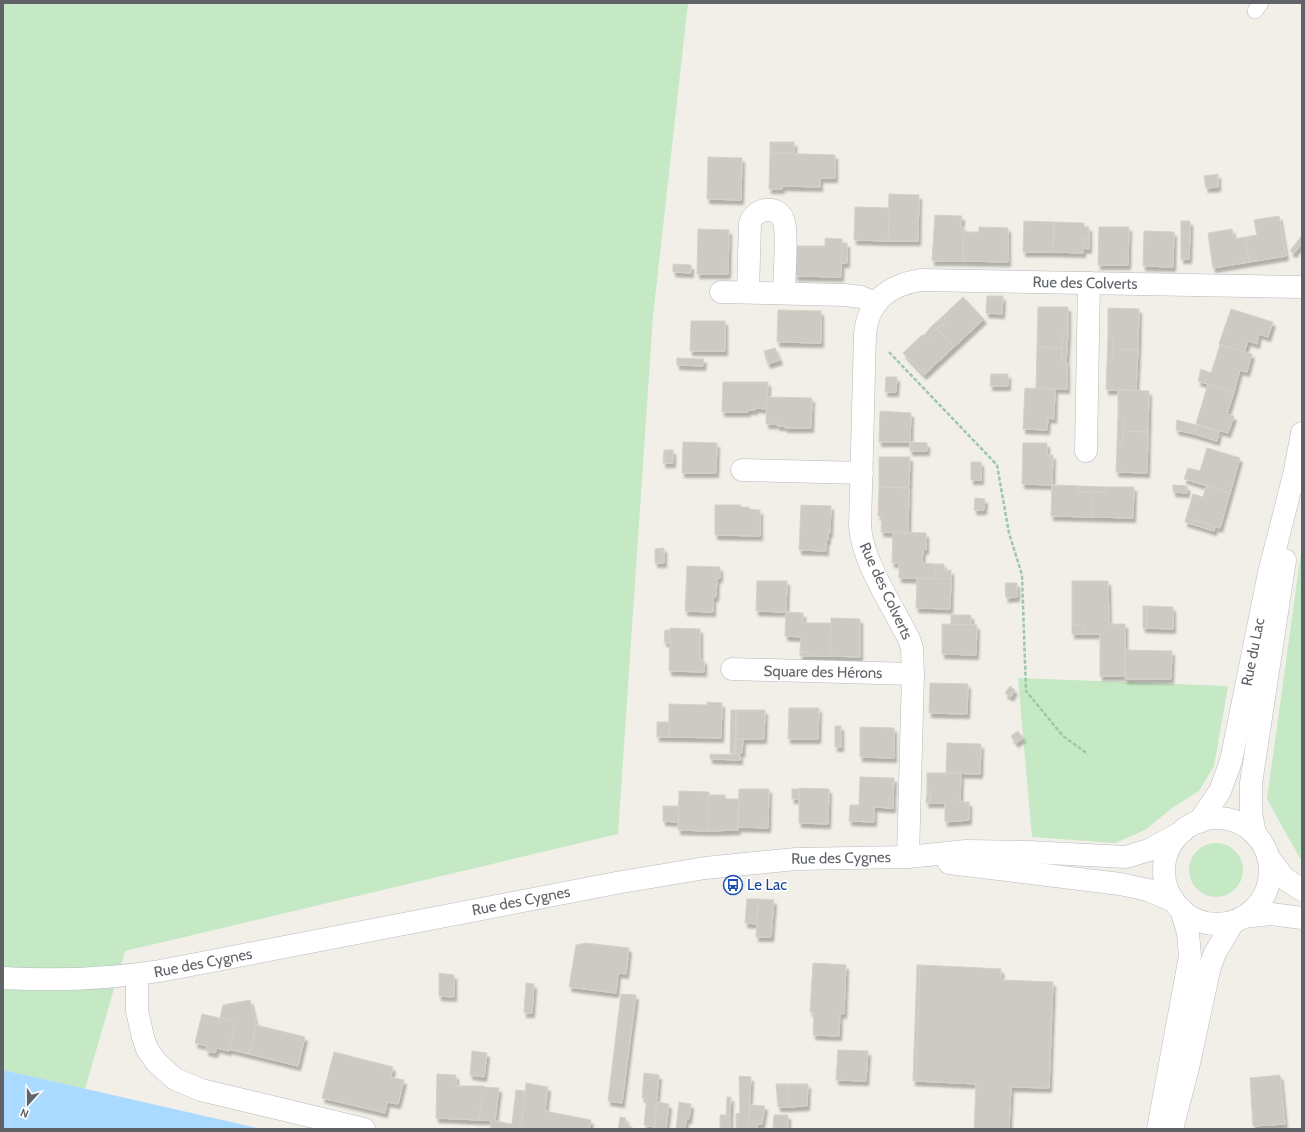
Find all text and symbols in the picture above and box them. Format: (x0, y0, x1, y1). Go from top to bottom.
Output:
street label: Rue des Colverts (1032, 273, 1138, 293)
street label: Rue des Colverts (856, 540, 916, 642)
street label: Rue du Lac (1238, 616, 1268, 688)
street label: Square des Hérons (763, 662, 883, 682)
street label: Rue des Cygnes (791, 848, 891, 868)
bus stop icon: Le Lac (722, 874, 744, 896)
place label: Le Lac (747, 876, 787, 894)
street label: Rue des Cygnes (470, 883, 572, 919)
street label: Rue des Cygnes (152, 945, 254, 981)
north arrow (8, 1084, 48, 1124)
text: N (18, 1105, 31, 1121)

